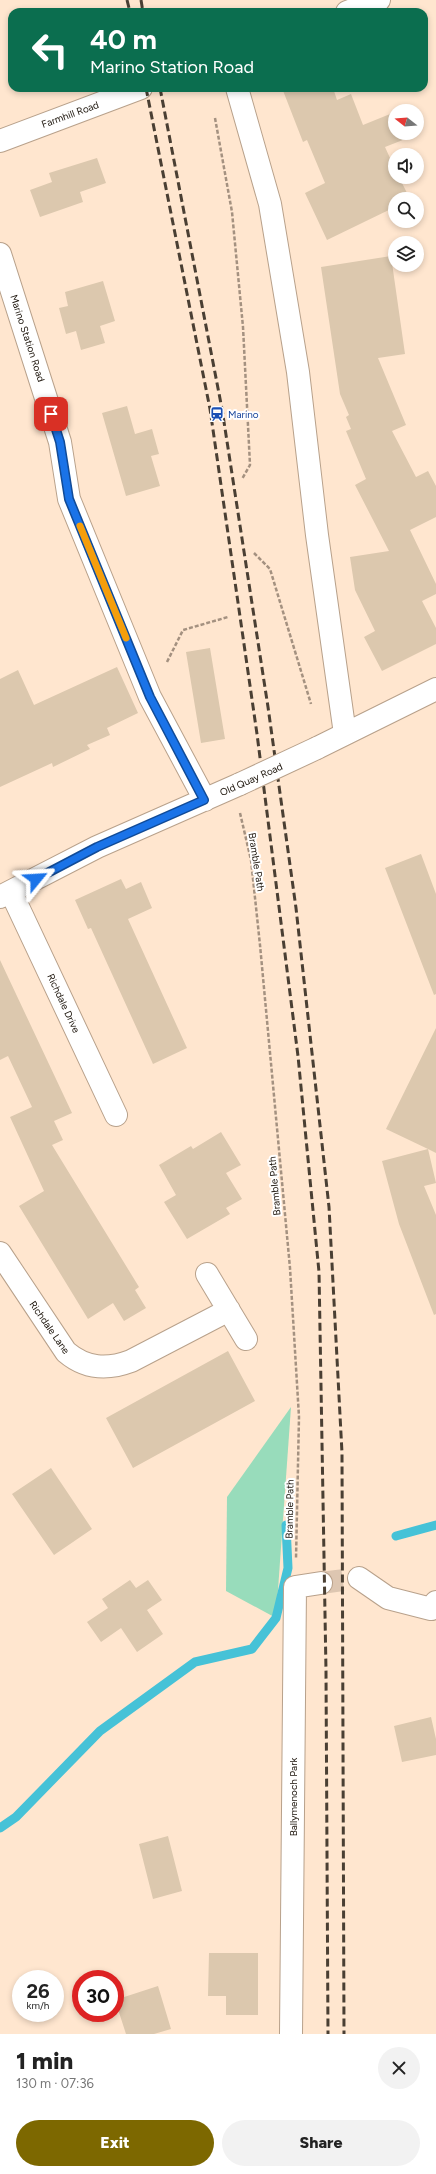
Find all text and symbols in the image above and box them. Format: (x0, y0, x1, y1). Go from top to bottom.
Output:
text: 40 m (90, 22, 157, 56)
icon: left (24, 24, 76, 76)
text: Marino Station Road (90, 56, 254, 78)
street label: Farmhill Road (40, 98, 101, 131)
north arrow (388, 104, 424, 140)
map controls (388, 104, 424, 272)
button: sound (388, 148, 424, 184)
button: search (388, 192, 424, 228)
button: layers (388, 236, 424, 272)
street label: Marino Station Road (7, 293, 48, 384)
pin (34, 397, 68, 431)
icon: arrive (40, 403, 62, 425)
station icon: Marino (209, 406, 225, 422)
place label: Marino (228, 408, 259, 421)
street label: Old Quay Road (218, 760, 285, 799)
street label: Bramble Path (245, 832, 268, 893)
position arrow (15, 858, 57, 900)
street label: Richdale Drive (44, 972, 83, 1035)
street label: Bramble Path (265, 1155, 284, 1216)
street label: Richdale Lane (26, 1298, 73, 1357)
street label: Bramble Path (282, 1479, 297, 1539)
street label: Ballymenoch Park (287, 1758, 300, 1836)
speed limit sign: 30 (72, 1970, 124, 2022)
text: 26 (26, 1979, 50, 2003)
text: km/h (27, 1999, 49, 2012)
text: 1 min (16, 2046, 73, 2075)
button: close (378, 2047, 420, 2089)
text: 130 m · 07:36 (16, 2076, 94, 2091)
button: Exit (16, 2120, 214, 2166)
button: Share (222, 2120, 420, 2166)

